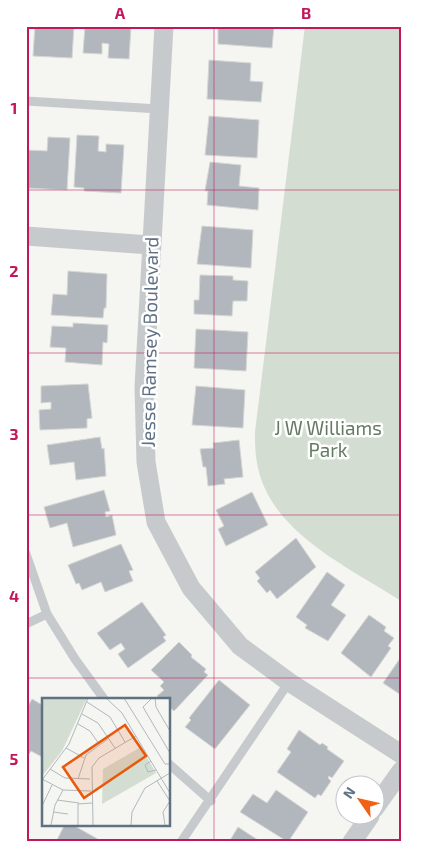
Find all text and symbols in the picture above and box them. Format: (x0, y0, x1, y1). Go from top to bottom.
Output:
text: A (115, 3, 126, 22)
text: B (301, 3, 311, 22)
text: 1 (11, 98, 17, 117)
street label: Jesse Ramsey Boulevard (136, 236, 162, 448)
text: 2 (9, 261, 19, 280)
park label: J W Williams Park (274, 416, 382, 461)
text: 3 (9, 424, 19, 443)
text: 4 (9, 586, 19, 605)
inset map (42, 698, 170, 826)
text: 5 (10, 749, 19, 768)
north arrow (334, 776, 384, 826)
text: N (339, 784, 359, 801)

